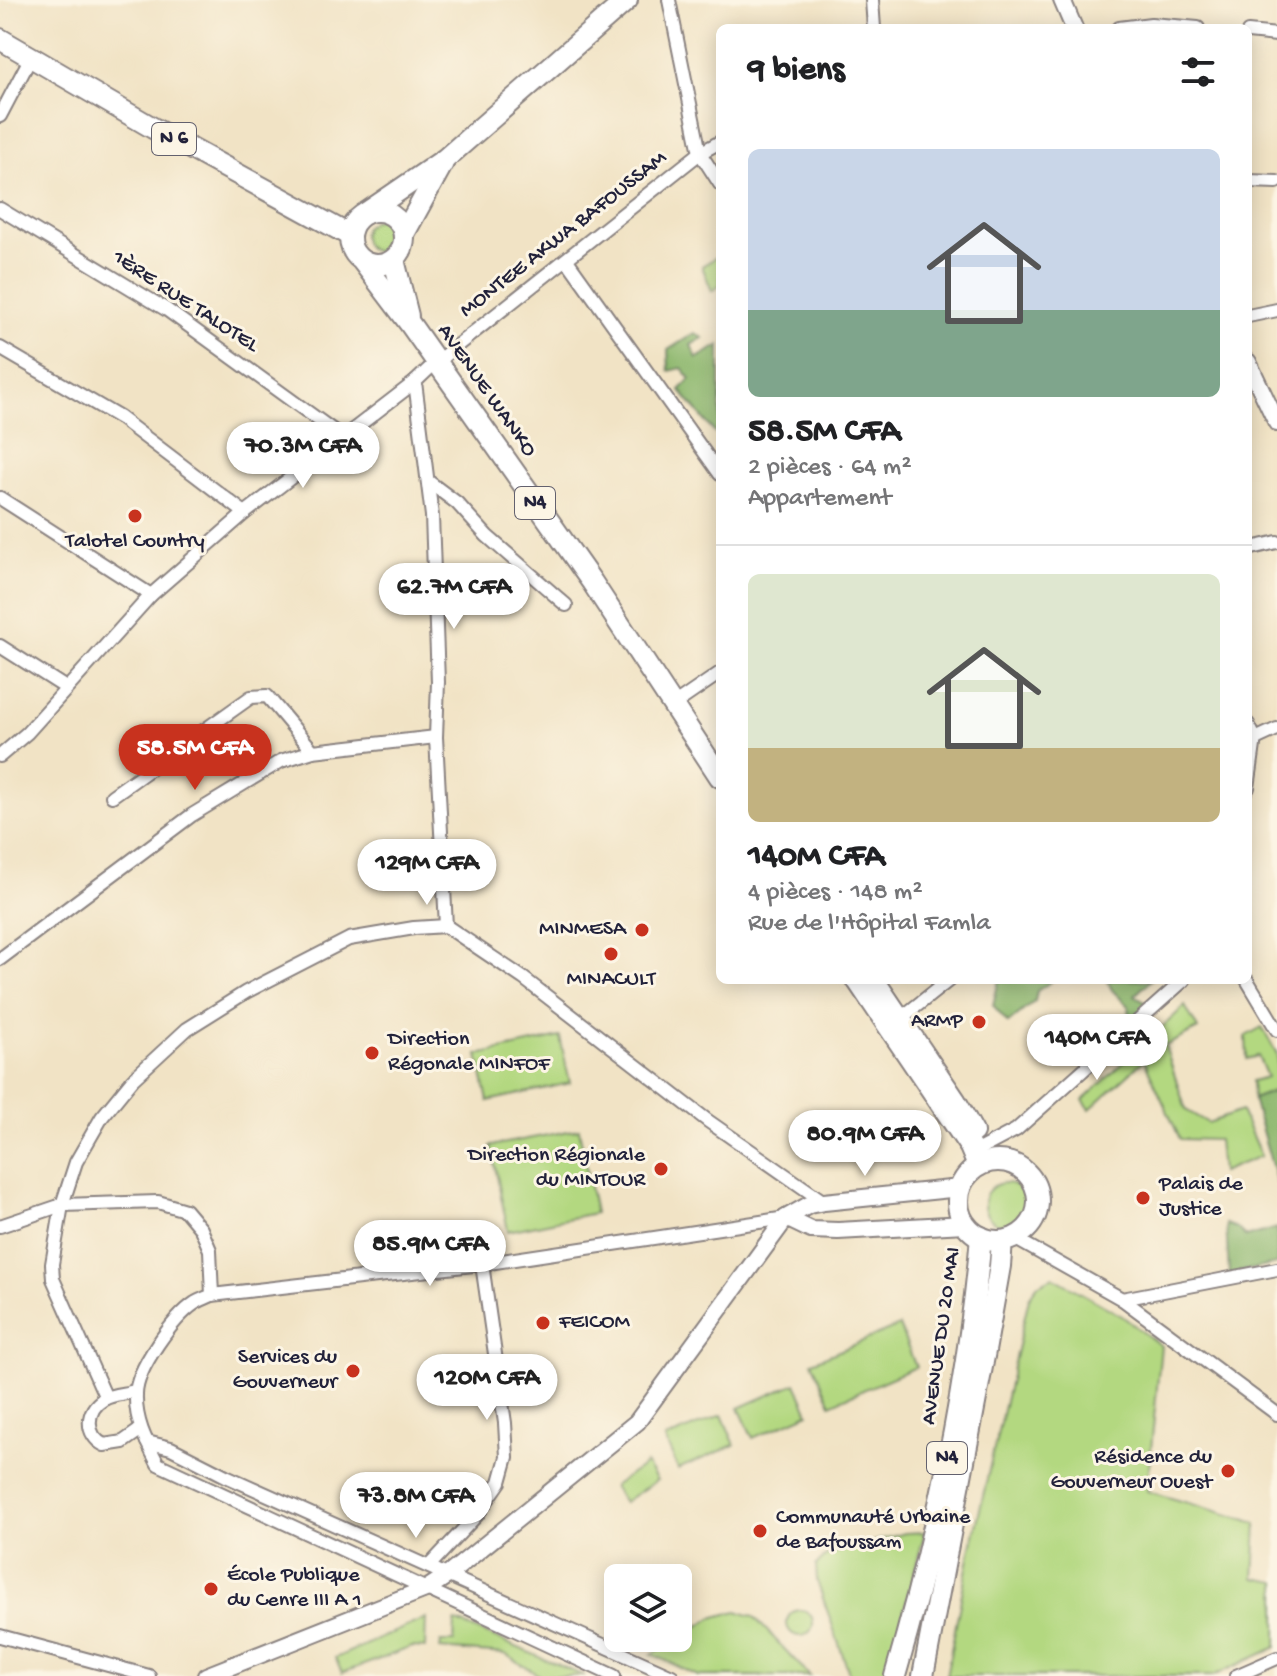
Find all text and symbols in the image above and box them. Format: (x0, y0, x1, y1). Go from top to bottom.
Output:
icon: filters (1176, 50, 1220, 94)
text: 9 biens (748, 52, 845, 92)
road number: N 6 (152, 123, 196, 155)
street label: MONTEE AKWA BAFOUSSAM (455, 145, 673, 324)
icon: home (912, 201, 1056, 345)
street label: 1ÈRE RUE TALOTEL (106, 244, 264, 359)
street label: AVENUE WANKO (431, 320, 541, 462)
text: 58.5M CFA (748, 413, 901, 453)
pin: 70.3M CFA (211, 422, 395, 490)
text: 70.3M CFA (245, 432, 361, 463)
text: 2 pièces · 64 m² (748, 453, 911, 484)
text: Appartement (748, 484, 891, 515)
road number: N4 (515, 487, 555, 519)
marker: Talotel Country (126, 507, 144, 525)
place label: Talotel Country (63, 529, 205, 555)
pin: 62.7M CFA (362, 563, 546, 631)
text: 62.7M CFA (397, 573, 511, 604)
icon: home (912, 626, 1056, 770)
pin: 58.5M CFA (103, 724, 287, 792)
text: 58.5M CFA (137, 734, 253, 765)
text: 140M CFA (748, 838, 885, 878)
pin: 129M CFA (344, 839, 510, 907)
text: 129M CFA (375, 849, 479, 880)
text: 4 pièces · 148 m² (748, 878, 923, 909)
text: Rue de l'Hôpital Famla (748, 909, 991, 940)
place label: MINMESA (539, 917, 627, 943)
marker: MINMESA (633, 921, 651, 939)
marker: MINACULT (602, 945, 620, 963)
place label: MINACULT (566, 967, 657, 993)
place label: ARMP (911, 1009, 964, 1035)
marker: ARMP (970, 1013, 988, 1031)
pin: 140M CFA (1014, 1014, 1180, 1082)
text: 140M CFA (1045, 1024, 1149, 1055)
place label: Direction Régonale MINFOF (386, 1027, 551, 1078)
marker: Direction Régonale MINFOF (363, 1044, 381, 1062)
pin: 80.9M CFA (773, 1110, 957, 1178)
text: 80.9M CFA (806, 1120, 924, 1151)
place label: Direction Régionale du MINTOUR (466, 1143, 646, 1194)
marker: Direction Régionale du MINTOUR (652, 1160, 670, 1178)
place label: Palais de Justice (1158, 1172, 1243, 1223)
marker: Palais de Justice (1134, 1189, 1152, 1207)
pin: 85.9M CFA (338, 1220, 522, 1288)
text: 85.9M CFA (372, 1230, 488, 1261)
street label: AVENUE DU 20 MAI (917, 1245, 967, 1427)
place label: FEICOM (558, 1310, 630, 1336)
marker: FEICOM (534, 1314, 552, 1332)
place label: Services du Gouverneur (233, 1345, 339, 1396)
pin: 120M CFA (404, 1354, 570, 1422)
marker: Services du Gouverneur (344, 1362, 362, 1380)
text: 120M CFA (435, 1364, 539, 1395)
road number: N4 (927, 1442, 967, 1474)
place label: Résidence du Gouverneur Ouest (1050, 1445, 1214, 1496)
marker: Résidence du Gouverneur Ouest (1219, 1462, 1237, 1480)
pin: 73.8M CFA (324, 1472, 508, 1540)
text: 73.8M CFA (358, 1482, 474, 1513)
place label: Communauté Urbaine de Bafoussam (776, 1505, 971, 1556)
marker: Communauté Urbaine de Bafoussam (751, 1522, 769, 1540)
place label: École Publique du Cenre III A 1 (227, 1563, 362, 1614)
map controls (604, 1564, 692, 1652)
button: layers (604, 1564, 692, 1652)
marker: École Publique du Cenre III A 1 (202, 1580, 220, 1598)

